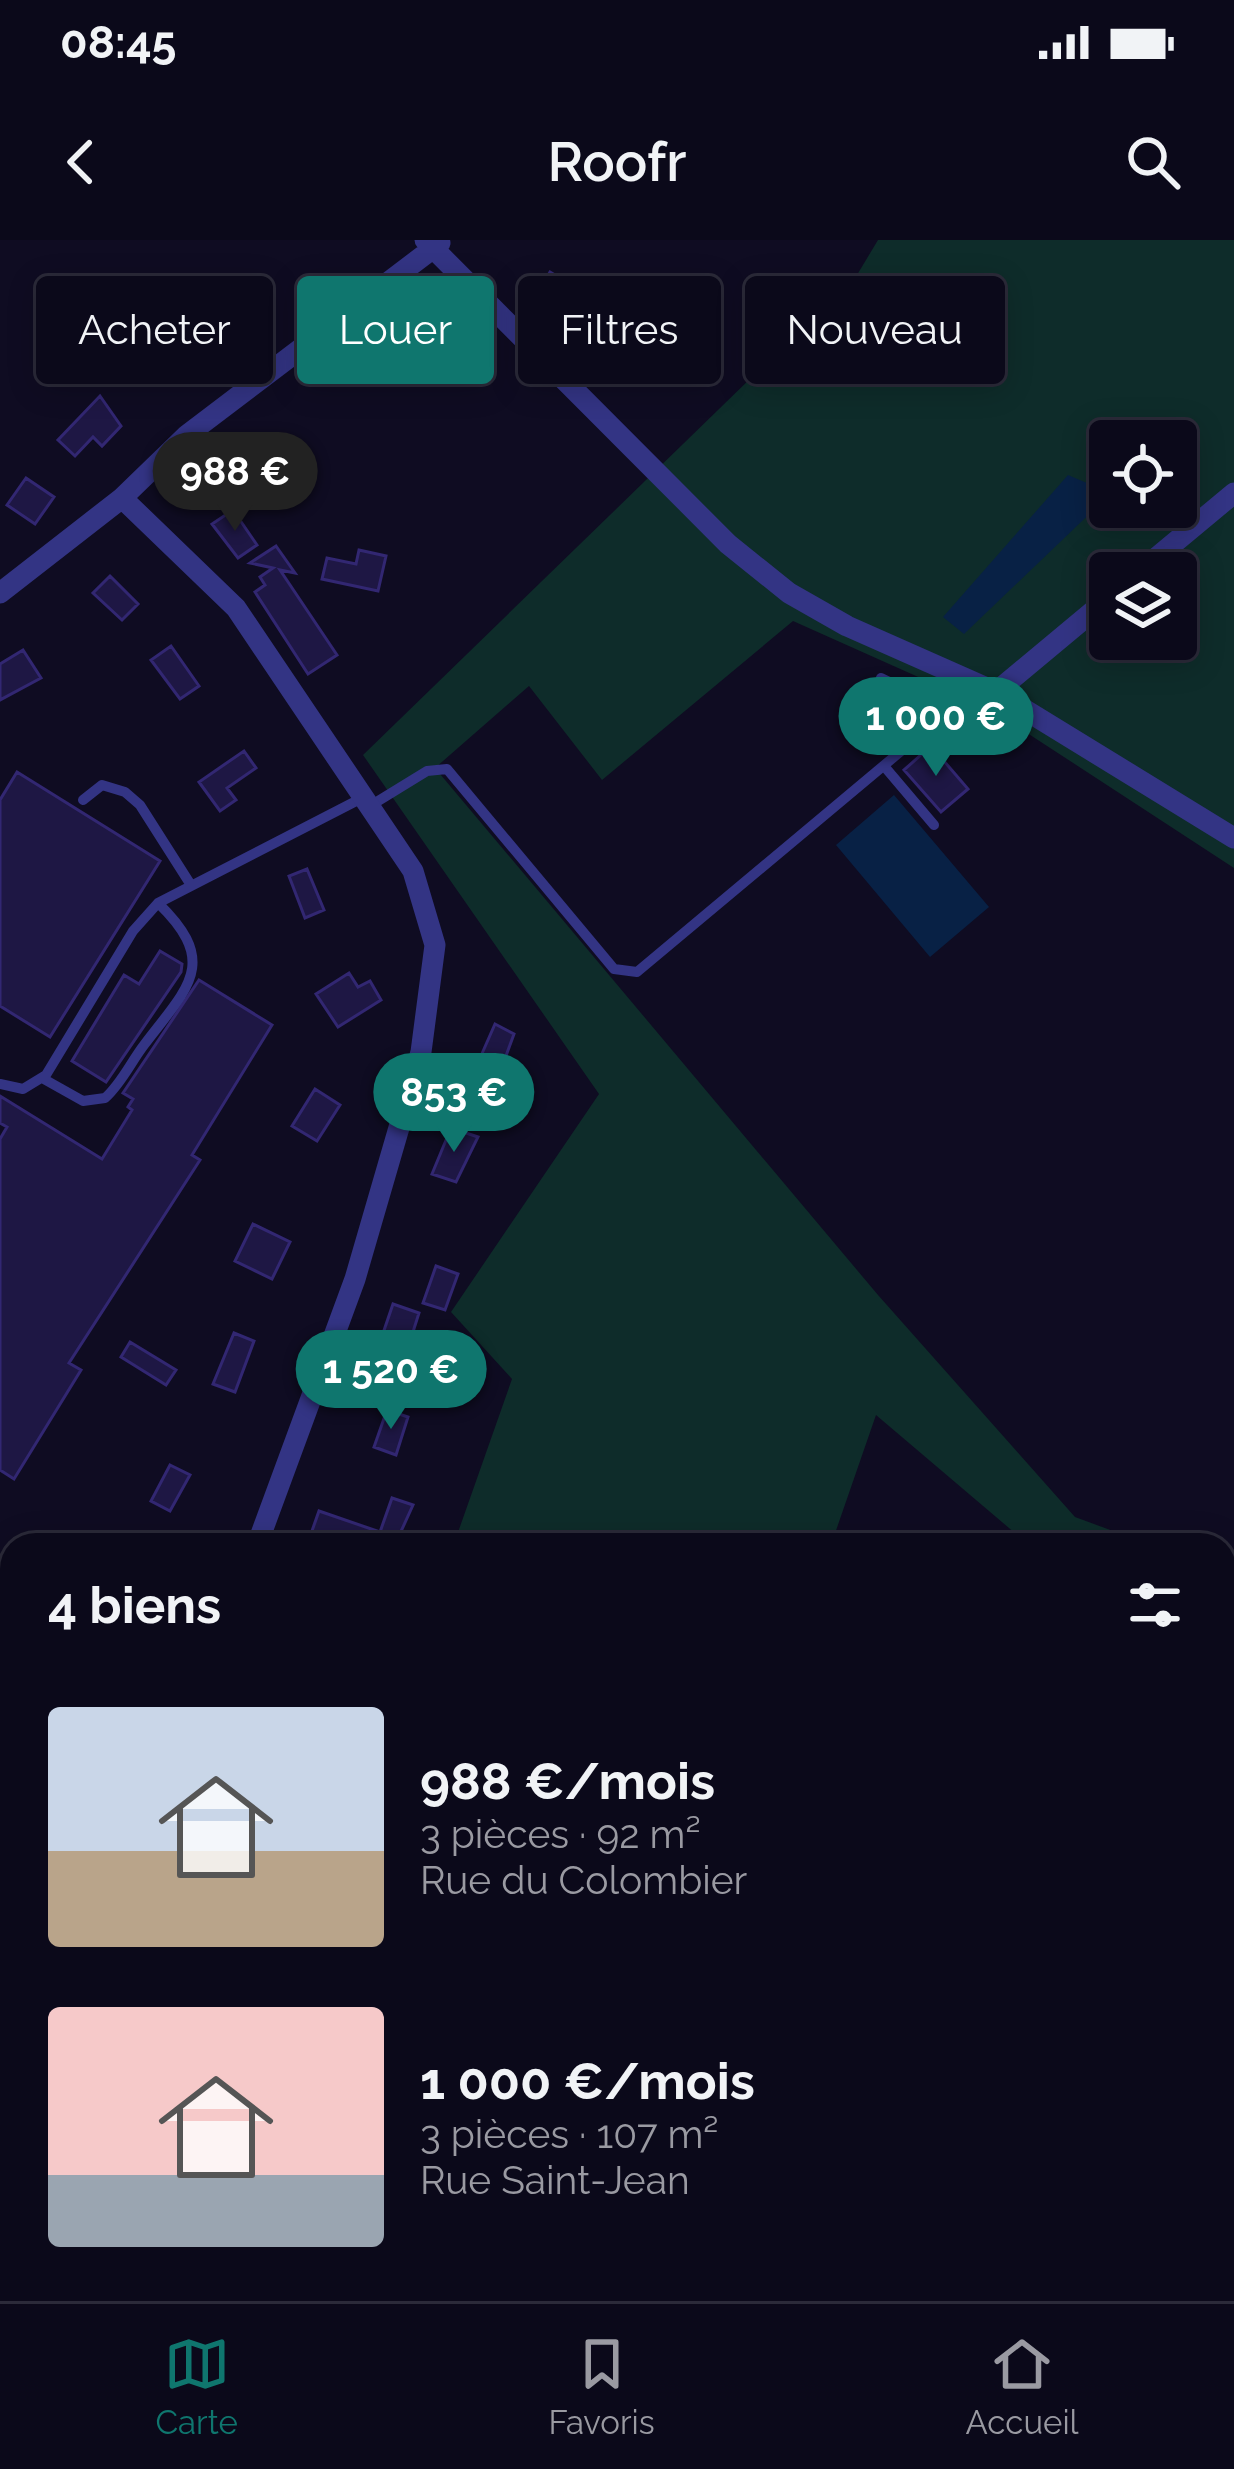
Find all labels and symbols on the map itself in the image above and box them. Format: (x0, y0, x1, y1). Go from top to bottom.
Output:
pin: 988 € (151, 432, 319, 534)
pin: 1 000 € (825, 677, 1047, 779)
pin: 853 € (370, 1053, 538, 1155)
pin: 1 520 € (280, 1330, 502, 1432)

